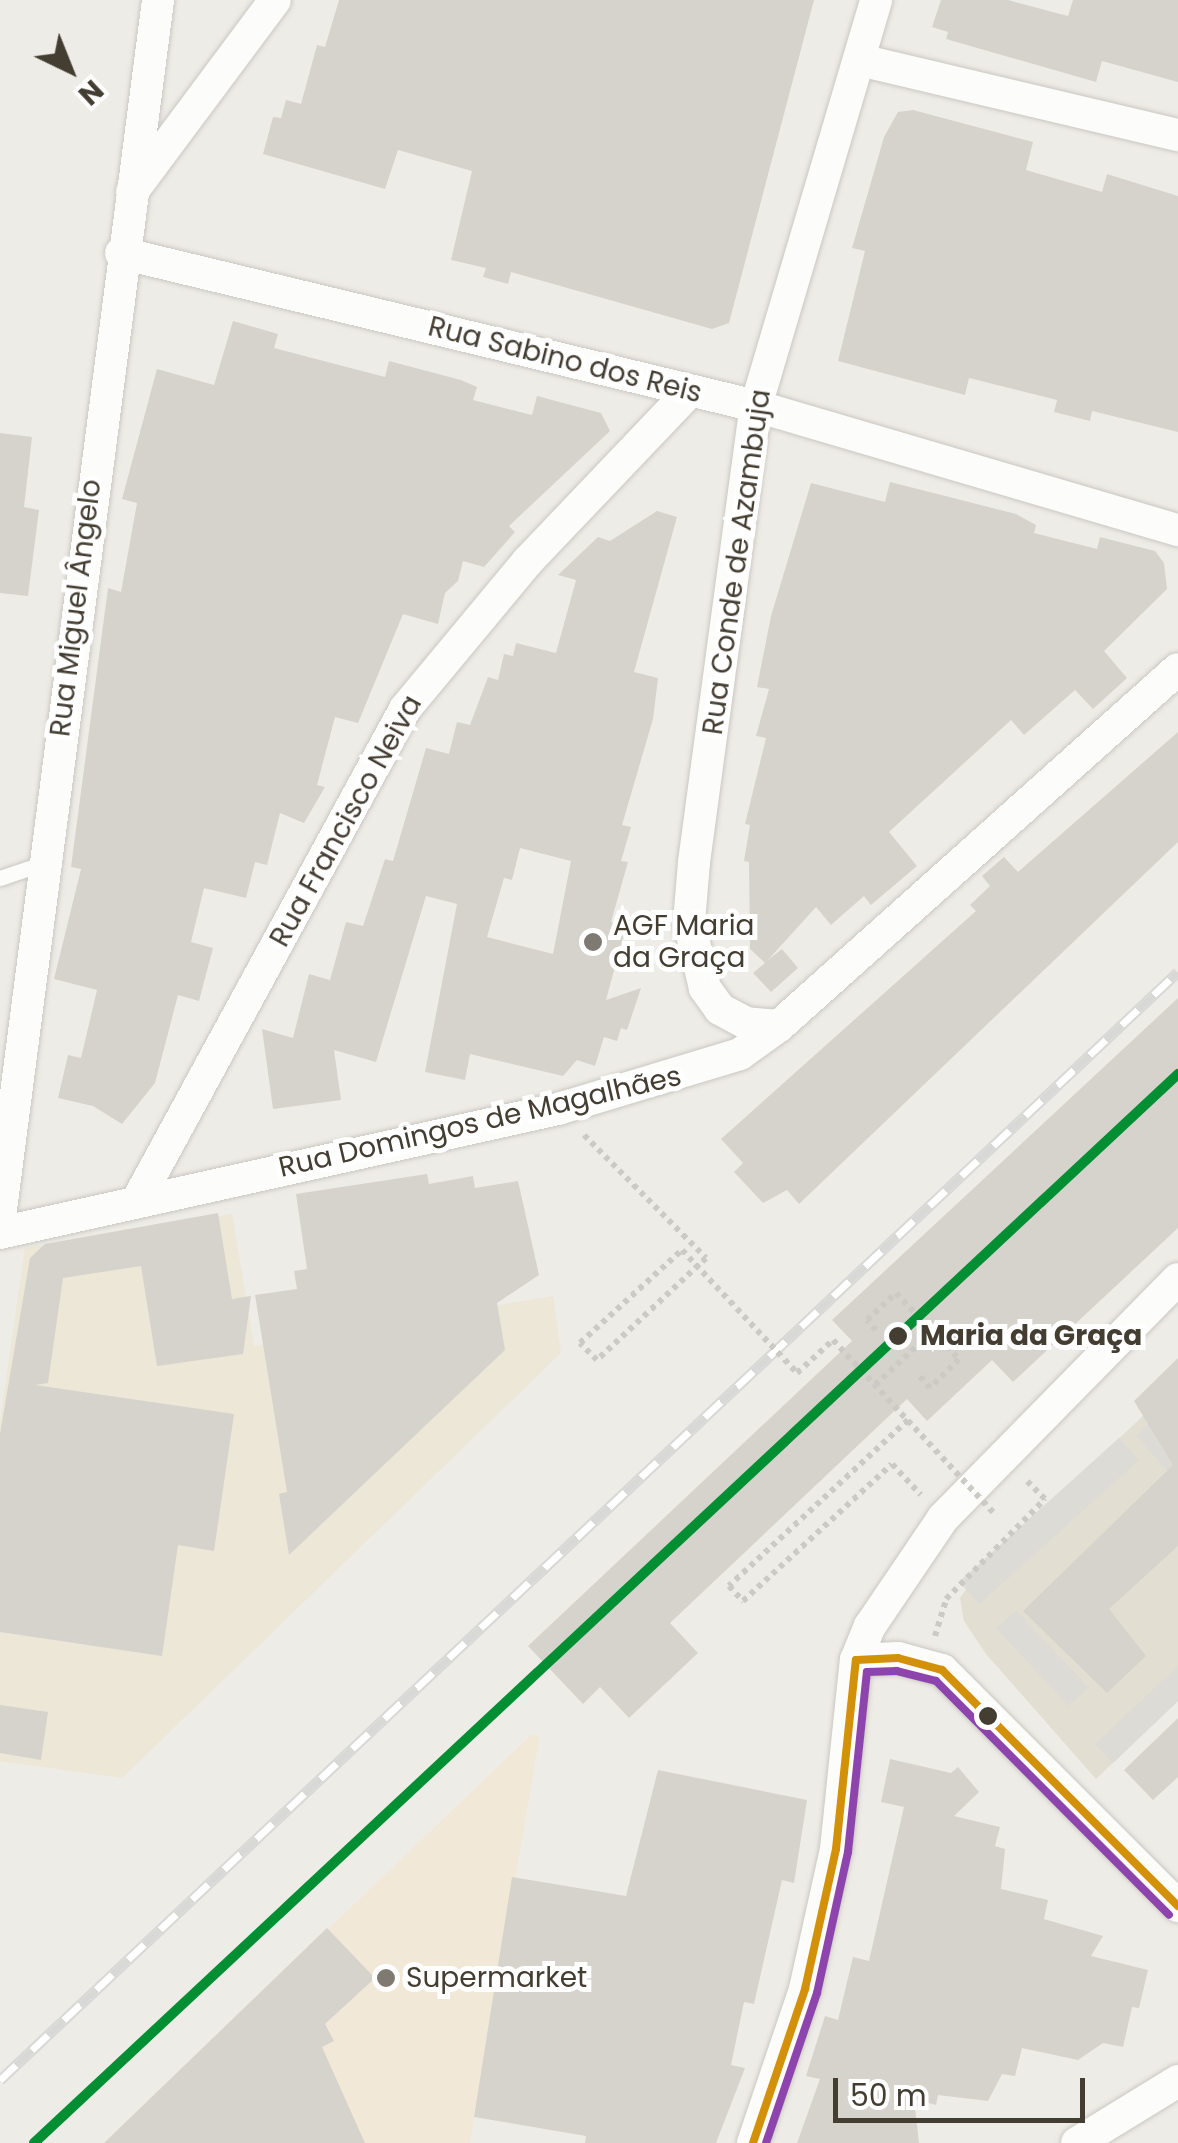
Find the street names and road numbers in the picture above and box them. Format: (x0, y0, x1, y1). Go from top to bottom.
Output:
street label: Rua Sabino dos Reis (425, 310, 705, 410)
street label: Rua Conde de Azambuja (696, 387, 778, 737)
street label: Rua Miguel Ângelo (44, 478, 108, 738)
street label: Rua Francisco Neiva (263, 689, 429, 953)
street label: Rua Domingos de Magalhães (275, 1059, 685, 1185)

